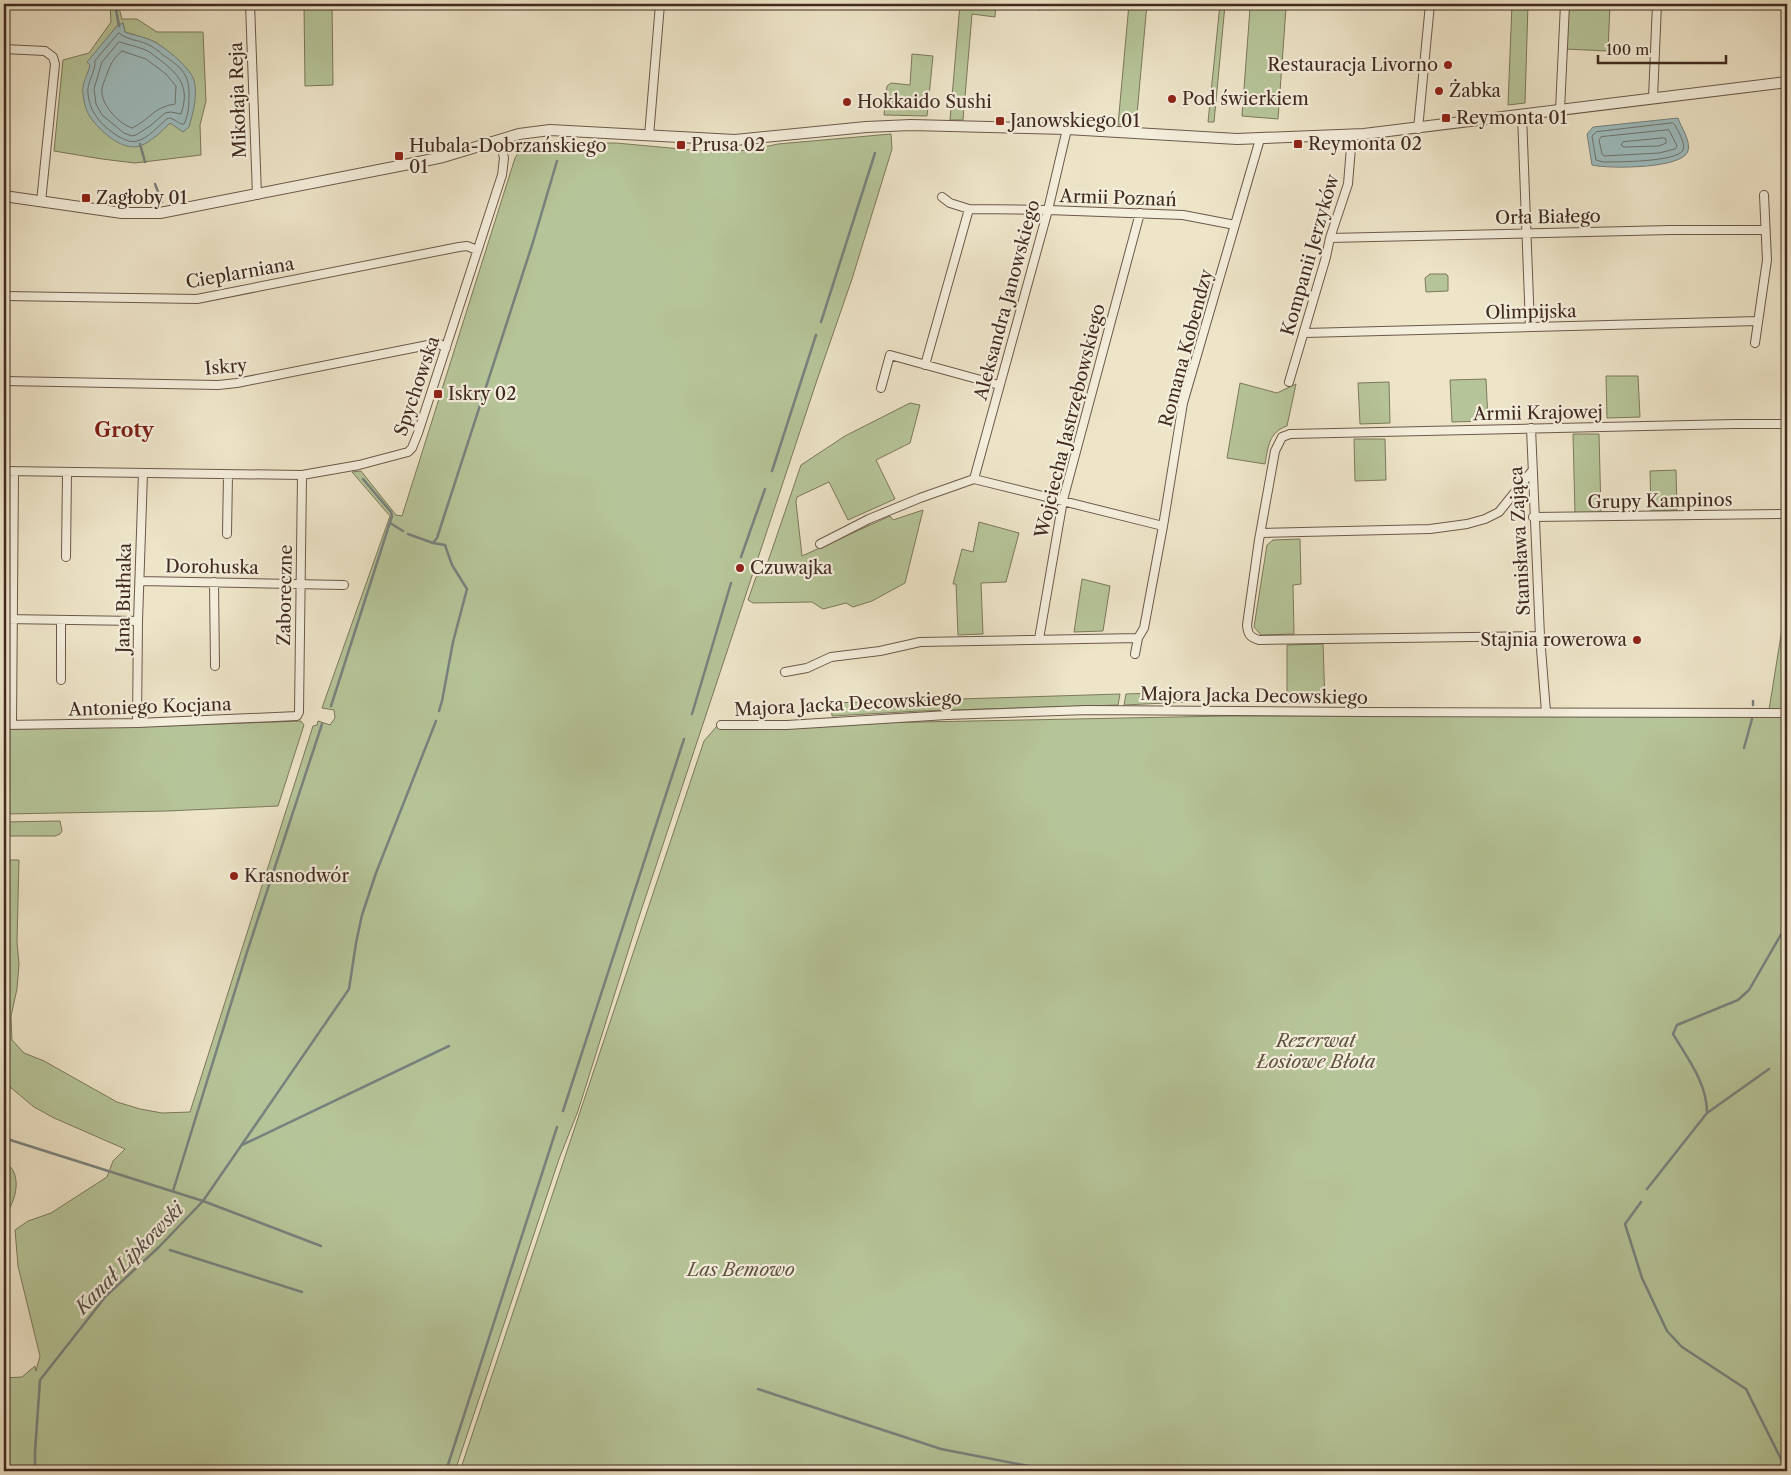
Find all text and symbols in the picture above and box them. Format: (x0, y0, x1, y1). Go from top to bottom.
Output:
scale bar (1598, 32, 1726, 64)
text: 100 m (1606, 40, 1649, 59)
street label: Mikołaja Reja (225, 41, 251, 159)
place label: Restauracja Livorno (1267, 54, 1438, 76)
marker: Restauracja Livorno (1442, 59, 1454, 71)
place label: Żabka (1449, 79, 1502, 102)
marker: Żabka (1433, 85, 1445, 97)
place label: Pod świerkiem (1182, 88, 1309, 110)
place label: Hokkaido Sushi (857, 91, 992, 113)
marker: Pod świerkiem (1166, 93, 1178, 105)
marker: Hokkaido Sushi (841, 96, 853, 108)
place label: Reymonta 01 (1456, 107, 1568, 129)
place label: Janowskiego 01 (1007, 110, 1140, 132)
marker: Reymonta 01 (1440, 112, 1452, 124)
marker: Janowskiego 01 (994, 115, 1006, 127)
place label: Reymonta 02 (1308, 133, 1422, 155)
place label: Prusa 02 (691, 134, 765, 156)
place label: Hubala-Dobrzańskiego 01 (409, 135, 607, 178)
marker: Reymonta 02 (1292, 138, 1304, 150)
marker: Prusa 02 (675, 139, 687, 151)
marker: Hubala-Dobrzańskiego 01 (393, 150, 405, 162)
street label: Kompanii Jerzyków (1276, 171, 1344, 338)
street label: Armii Poznań (1058, 185, 1177, 211)
place label: Zagłoby 01 (96, 187, 188, 209)
marker: Zagłoby 01 (80, 192, 92, 204)
street label: Aleksandra Janowskiego (969, 197, 1044, 404)
street label: Orła Białego (1495, 205, 1601, 229)
street label: Cieplarniana (184, 253, 297, 293)
street label: Romana Kobendzy (1154, 266, 1218, 429)
street label: Olimpijska (1485, 300, 1577, 324)
street label: Wojciecha Jastrzębowskiego (1030, 301, 1110, 542)
street label: Spychowska (390, 333, 445, 439)
street label: Iskry (204, 354, 249, 380)
place label: Iskry 02 (448, 383, 517, 405)
marker: Iskry 02 (432, 388, 444, 400)
street label: Armii Krajowej (1472, 401, 1603, 425)
district label: Groty (94, 418, 154, 442)
street label: Stanisława Zająca (1505, 465, 1535, 616)
street label: Grupy Kampinos (1587, 489, 1733, 513)
street label: Jana Bułhaka (112, 542, 136, 656)
street label: Zaboreczne (273, 544, 297, 646)
street label: Dorohuska (165, 555, 260, 579)
place label: Czuwajka (750, 557, 833, 579)
marker: Czuwajka (734, 562, 746, 574)
place label: Stajnia rowerowa (1480, 629, 1627, 651)
marker: Stajnia rowerowa (1631, 634, 1643, 646)
street label: Majora Jacka Decowskiego (1140, 683, 1368, 709)
street label: Majora Jacka Decowskiego (734, 687, 962, 721)
street label: Antoniego Kocjana (67, 693, 232, 721)
place label: Krasnodwór (244, 865, 349, 887)
marker: Krasnodwór (228, 870, 240, 882)
park label: Rezerwat Łosiowe Błota (1254, 1030, 1376, 1073)
water label: Kanał Lipkowski (69, 1197, 189, 1320)
park label: Las Bemowo (685, 1259, 795, 1281)

